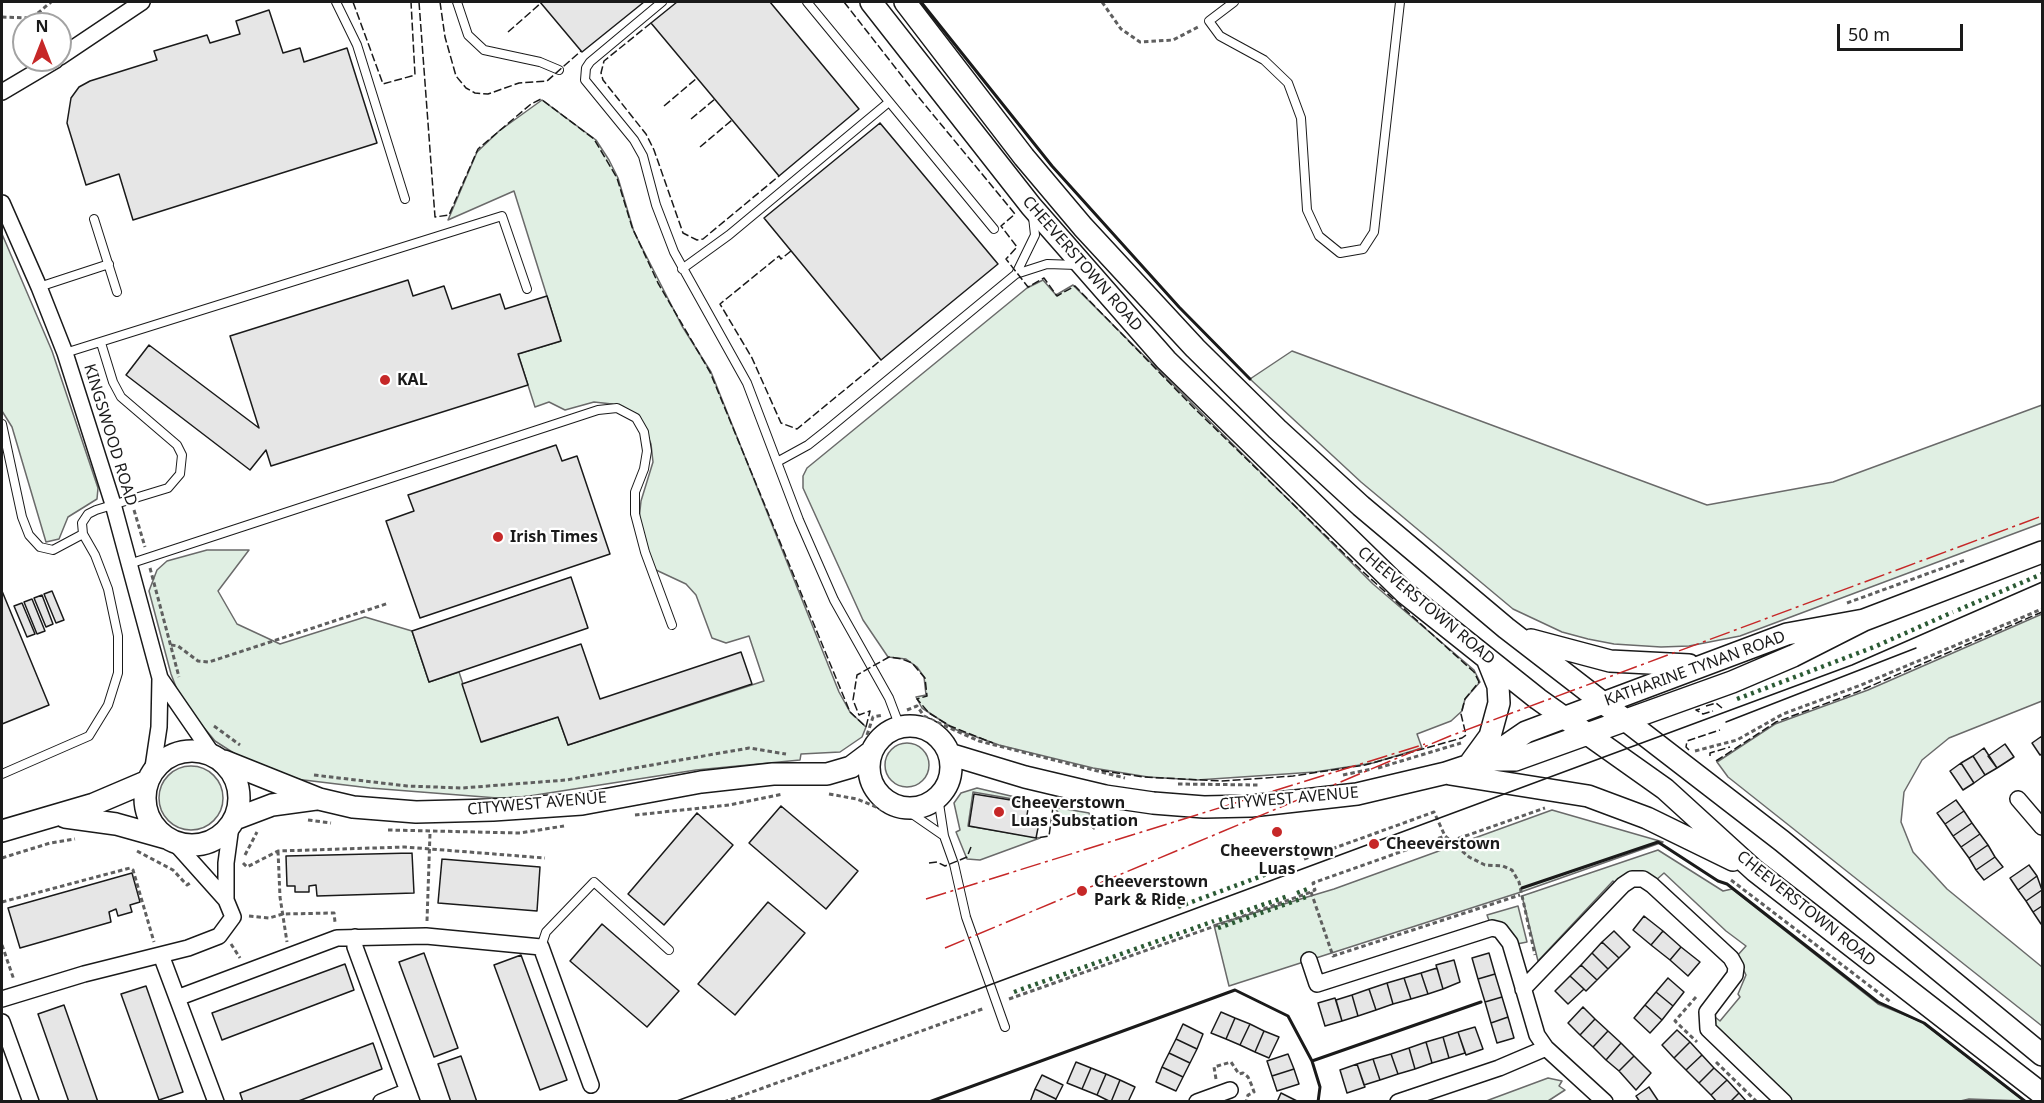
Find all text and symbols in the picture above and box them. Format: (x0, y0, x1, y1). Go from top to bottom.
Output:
north arrow (12, 12, 72, 72)
scale bar (1840, 12, 1966, 50)
text: N (35, 15, 49, 37)
text: 50 m (1848, 22, 1890, 46)
street label: CHEEVERSTOWN ROAD (1018, 192, 1146, 336)
street label: KINGSWOOD ROAD (79, 362, 141, 508)
place label: KAL (397, 370, 428, 390)
marker: KAL (378, 373, 392, 387)
place label: Irish Times (510, 527, 598, 547)
marker: Irish Times (491, 530, 505, 544)
street label: CHEEVERSTOWN ROAD (1354, 543, 1498, 669)
street label: KATHARINE TYNAN ROAD (1602, 627, 1788, 711)
street label: CITYWEST AVENUE (1218, 783, 1360, 815)
street label: CITYWEST AVENUE (466, 788, 608, 820)
place label: Cheeverstown Luas Substation (1011, 793, 1138, 831)
marker: Cheeverstown Luas Substation (992, 805, 1006, 819)
marker: Cheeverstown Luas (1270, 825, 1284, 839)
place label: Cheeverstown (1386, 834, 1500, 854)
marker: Cheeverstown (1367, 837, 1381, 851)
place label: Cheeverstown Luas (1220, 841, 1334, 879)
street label: CHEEVERSTOWN ROAD (1733, 847, 1879, 971)
place label: Cheeverstown Park & Ride (1094, 872, 1208, 910)
marker: Cheeverstown Park & Ride (1075, 884, 1089, 898)

